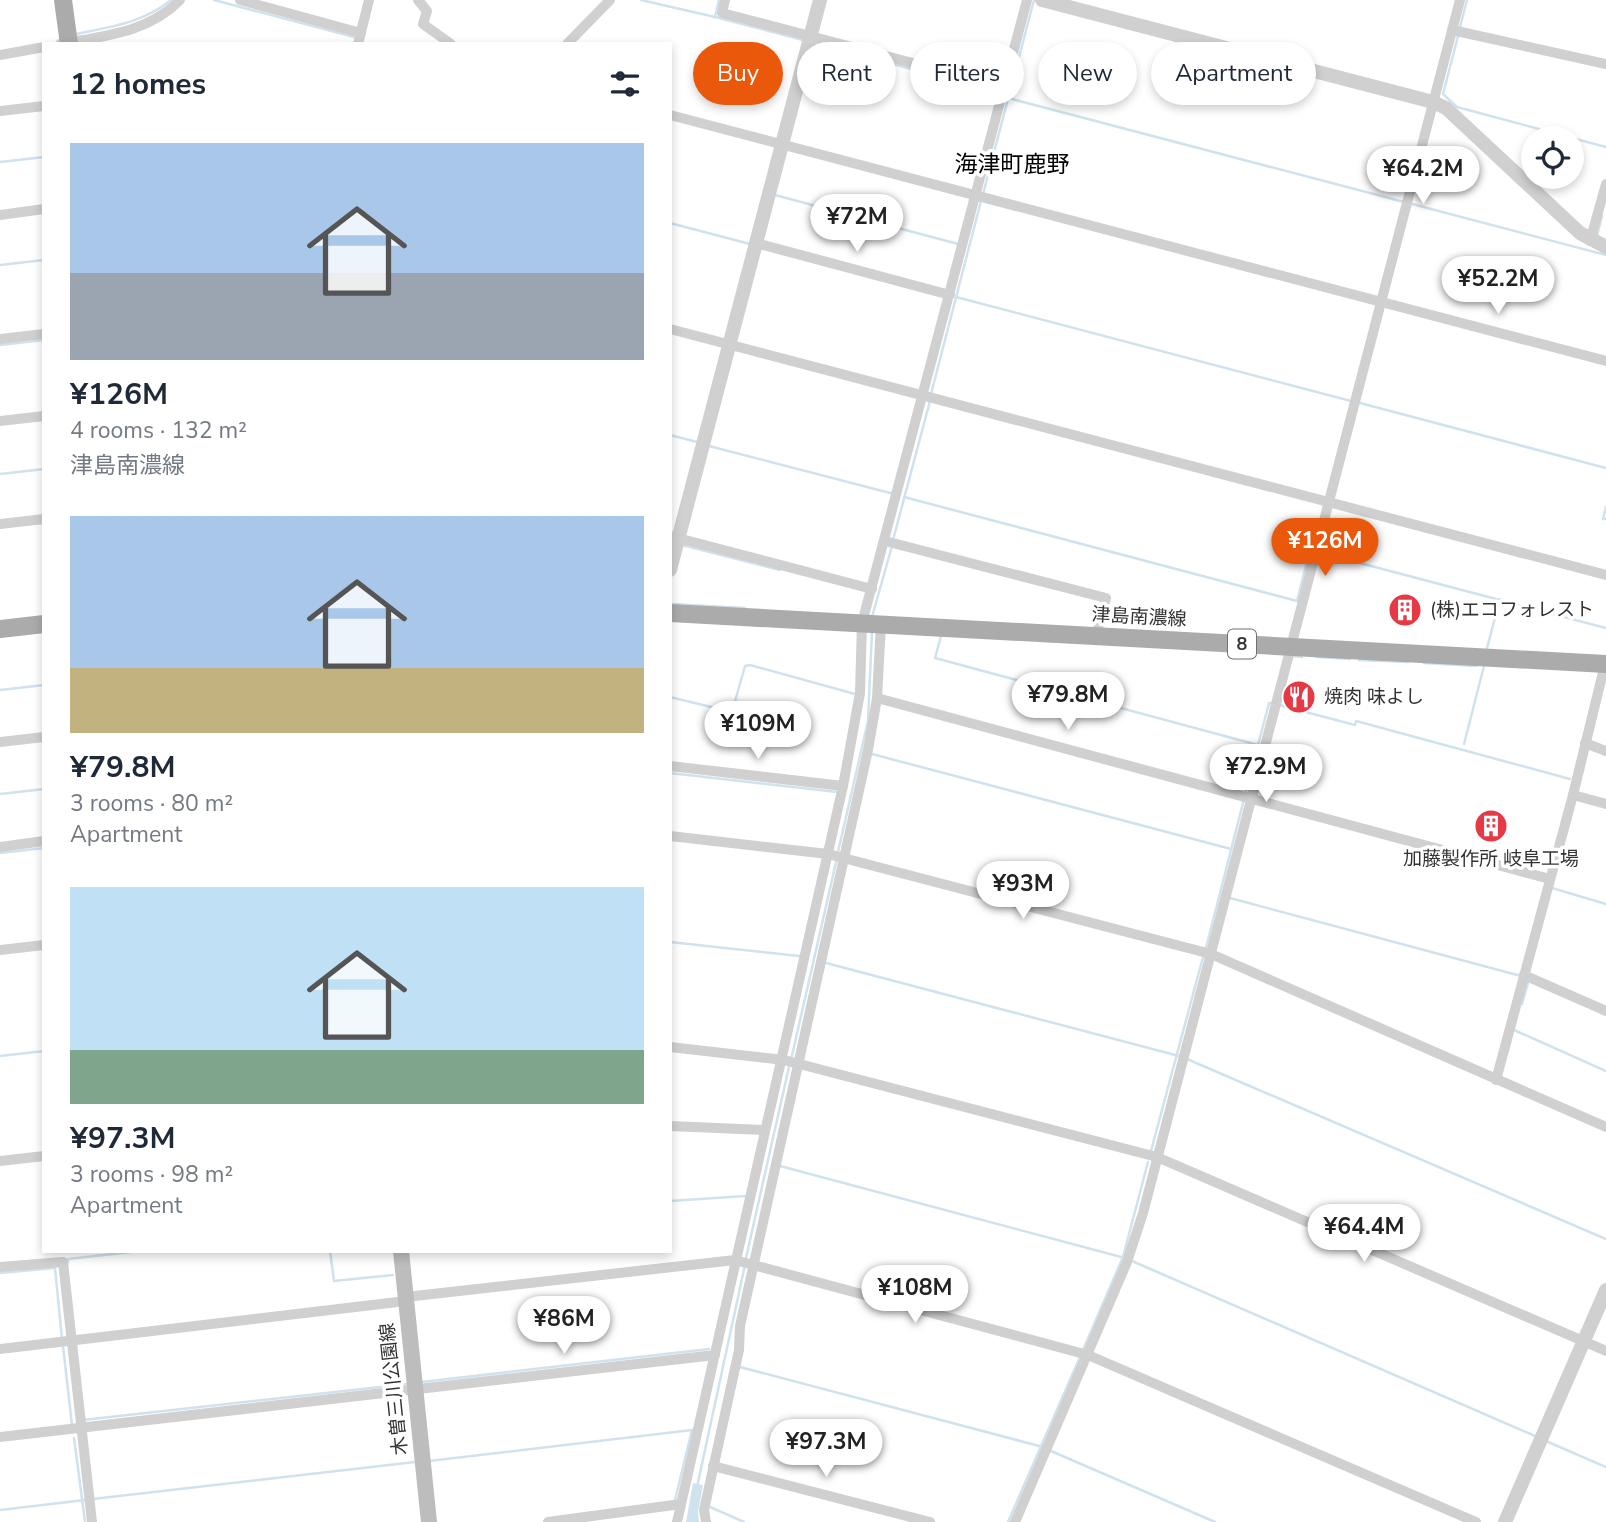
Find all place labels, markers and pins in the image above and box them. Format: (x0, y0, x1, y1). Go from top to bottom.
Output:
pin: ¥64.2M (1366, 146, 1480, 206)
pin: ¥72M (816, 194, 898, 254)
pin: ¥52.2M (1441, 256, 1555, 316)
pin: ¥126M (1276, 518, 1374, 578)
building icon: (株)エコフォレスト (1386, 591, 1424, 629)
place label: (株)エコフォレスト (1430, 597, 1594, 623)
pin: ¥79.8M (1011, 672, 1125, 732)
restaurant icon: 焼肉 味よし (1280, 678, 1318, 716)
place label: 焼肉 味よし (1324, 684, 1424, 710)
pin: ¥109M (709, 702, 807, 761)
pin: ¥72.9M (1209, 744, 1323, 804)
building icon: 加藤製作所 岐阜工場 (1472, 807, 1510, 845)
place label: 加藤製作所 岐阜工場 (1403, 846, 1579, 872)
pin: ¥93M (982, 862, 1064, 921)
pin: ¥64.4M (1307, 1204, 1421, 1264)
pin: ¥108M (866, 1266, 964, 1325)
pin: ¥86M (523, 1296, 605, 1356)
pin: ¥97.3M (769, 1420, 883, 1479)

